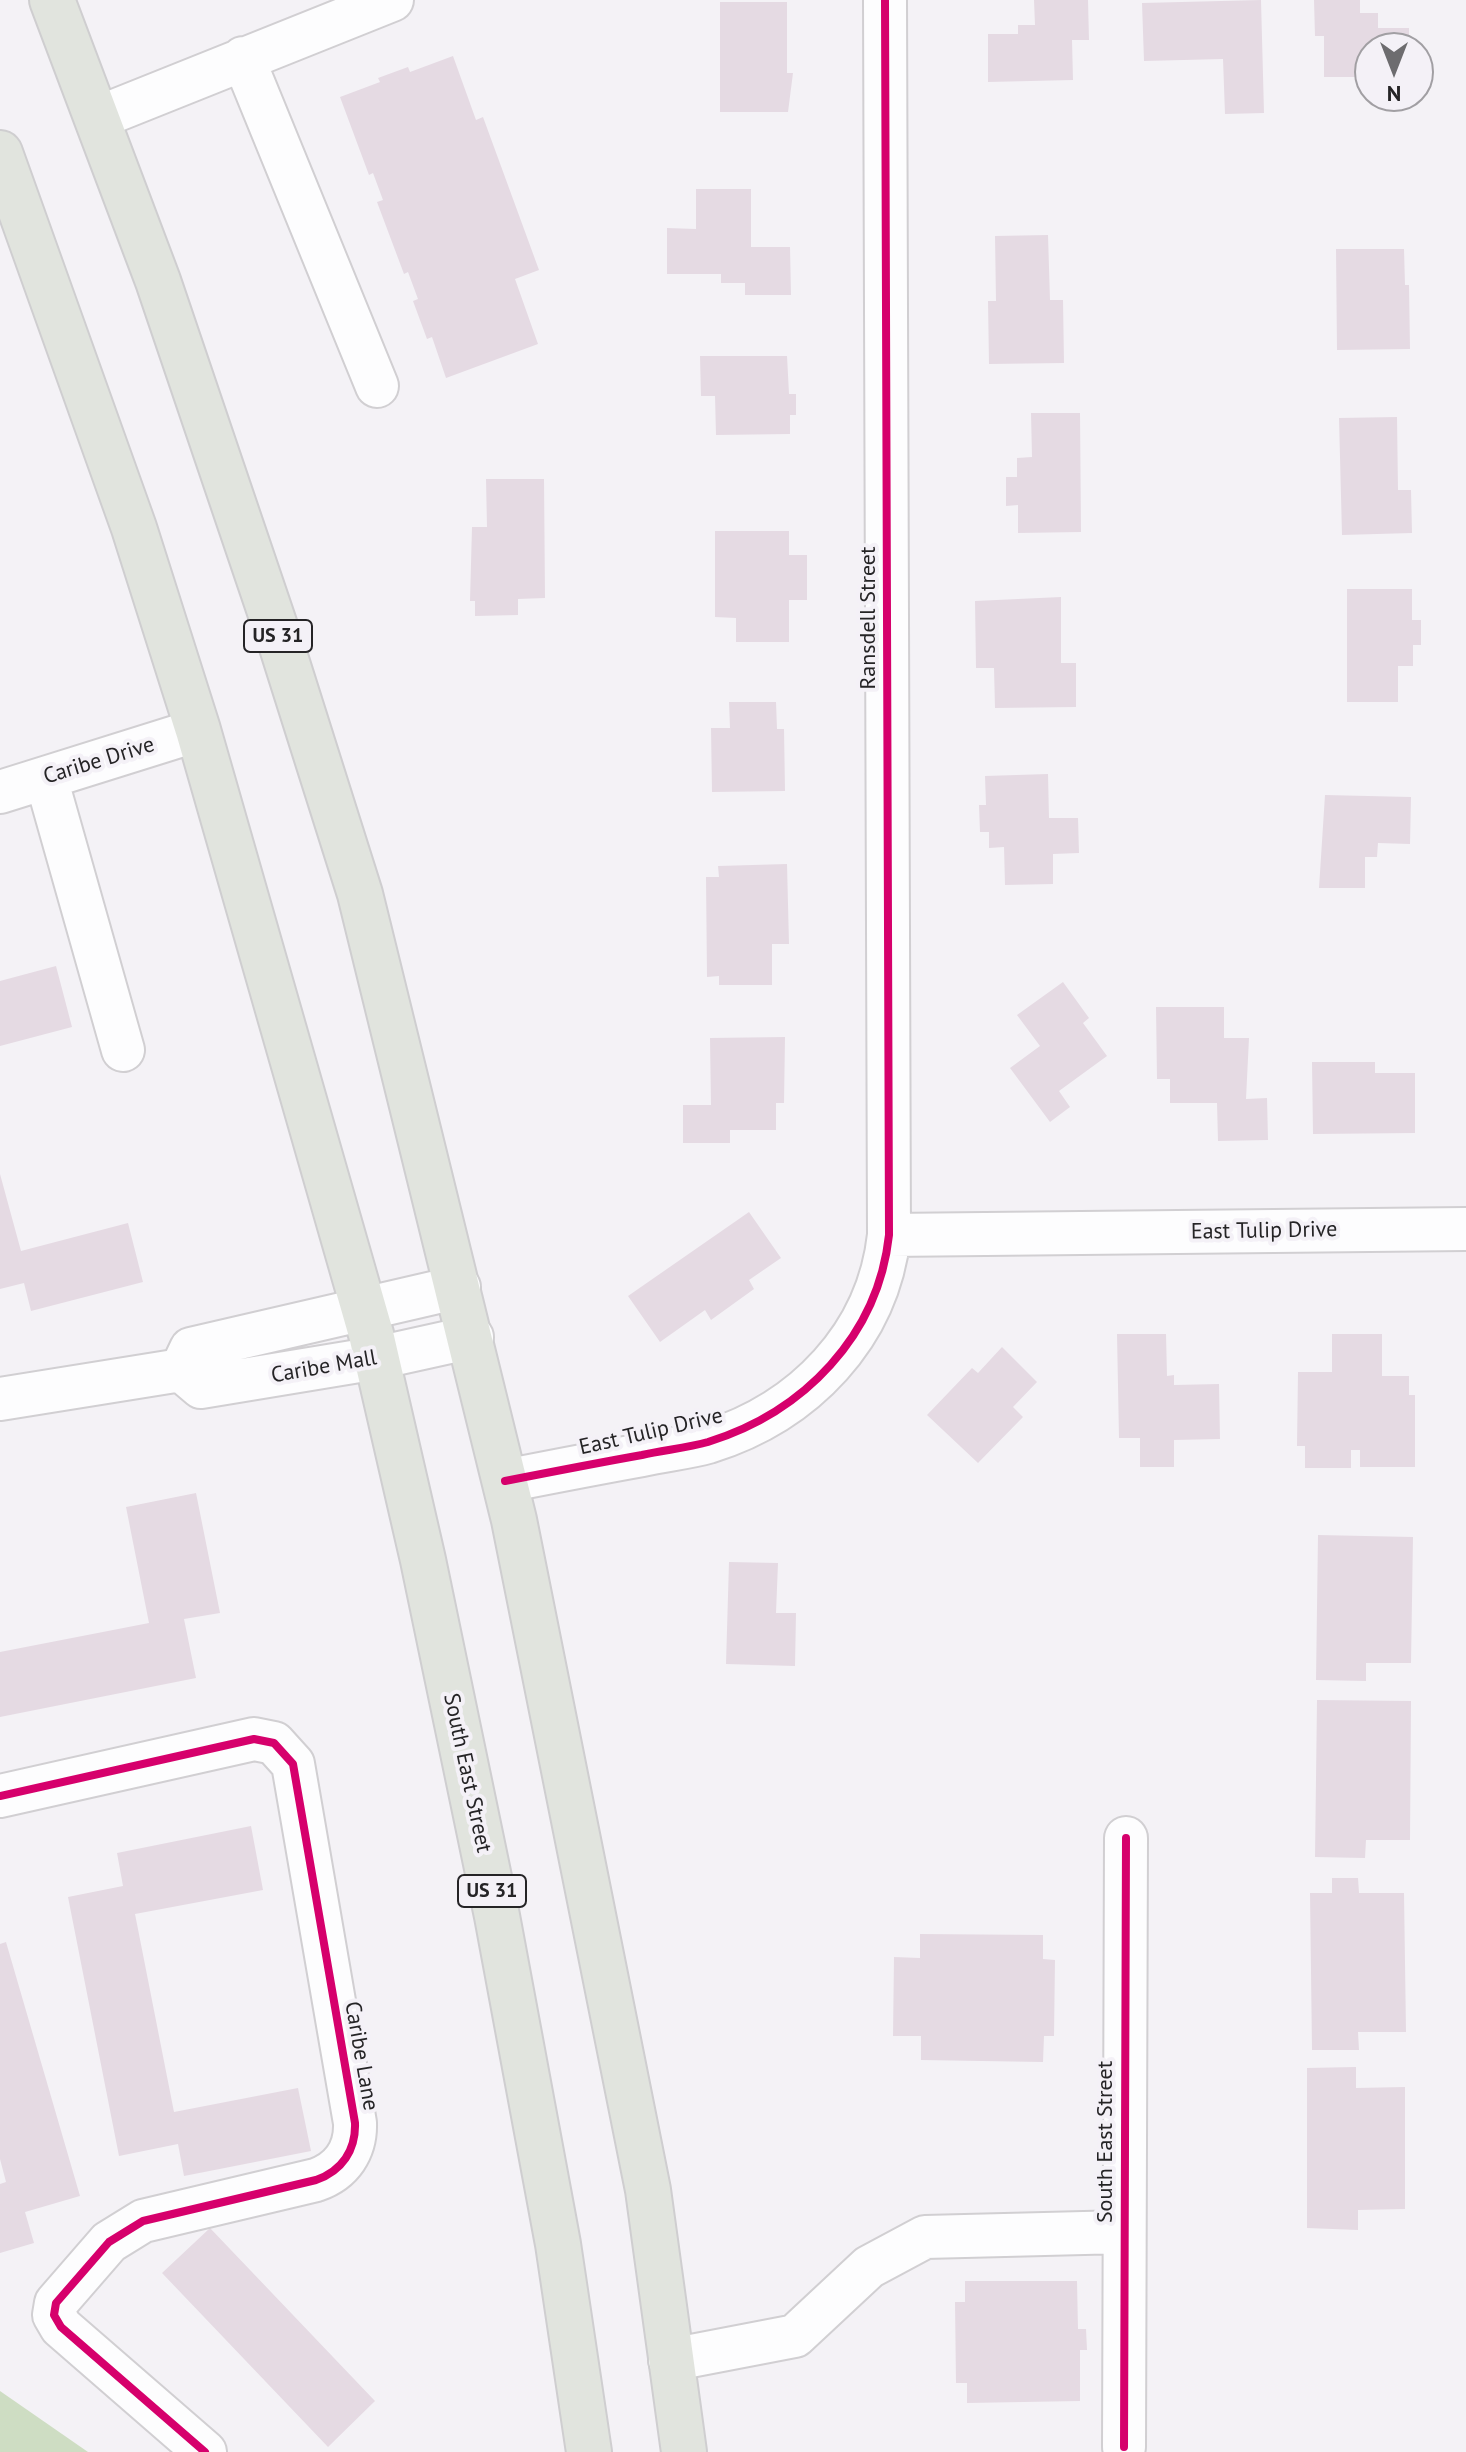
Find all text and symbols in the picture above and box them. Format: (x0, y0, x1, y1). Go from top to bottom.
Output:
north arrow (1354, 32, 1434, 112)
text: N (1387, 80, 1401, 108)
street label: Ransdell Street (856, 547, 882, 689)
road number: US 31 (244, 620, 312, 652)
street label: Caribe Drive (40, 732, 158, 790)
street label: East Tulip Drive (1191, 1217, 1337, 1245)
street label: Caribe Mall (269, 1345, 379, 1389)
street label: East Tulip Drive (577, 1403, 725, 1461)
street label: South East Street (437, 1691, 497, 1855)
road number: US 31 (458, 1875, 526, 1907)
street label: Caribe Lane (338, 1999, 384, 2113)
street label: South East Street (1093, 2061, 1119, 2223)

